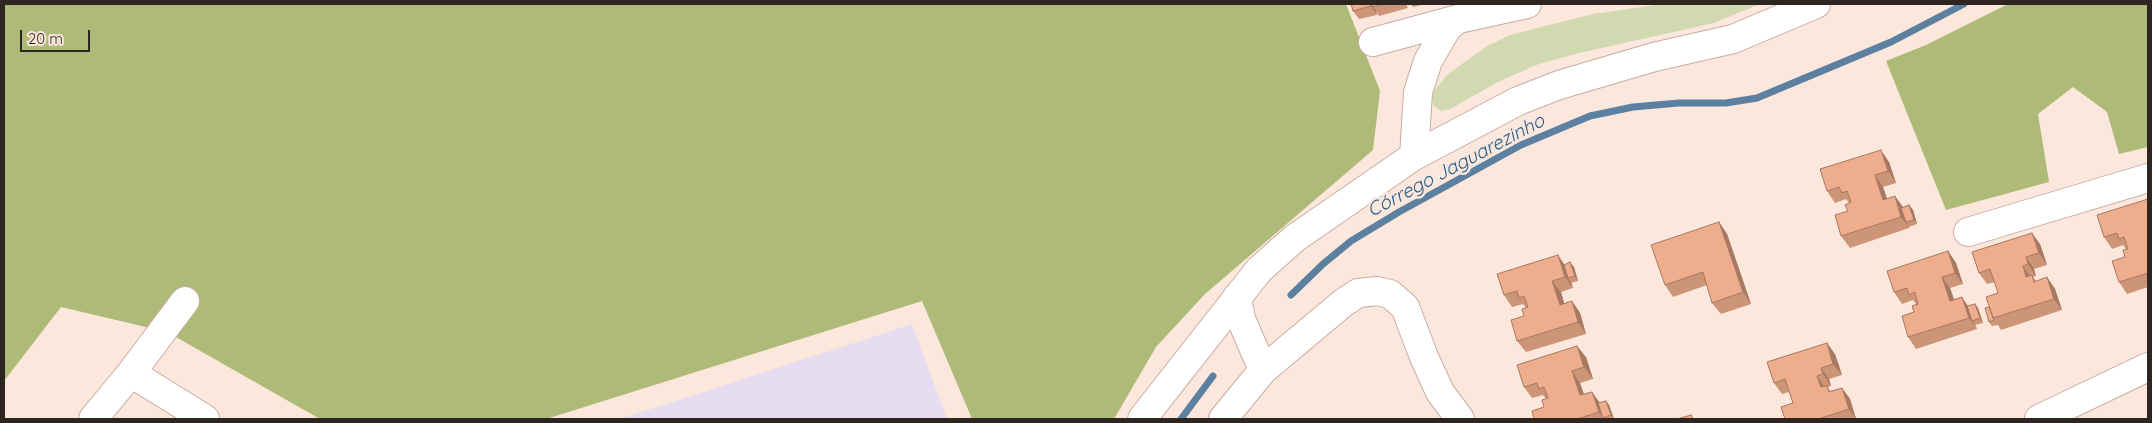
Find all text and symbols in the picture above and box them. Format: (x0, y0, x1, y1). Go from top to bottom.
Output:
scale bar (22, 20, 92, 52)
text: 20 m (28, 29, 63, 48)
water label: Córrego Jaguarezinho (1364, 110, 1548, 222)

